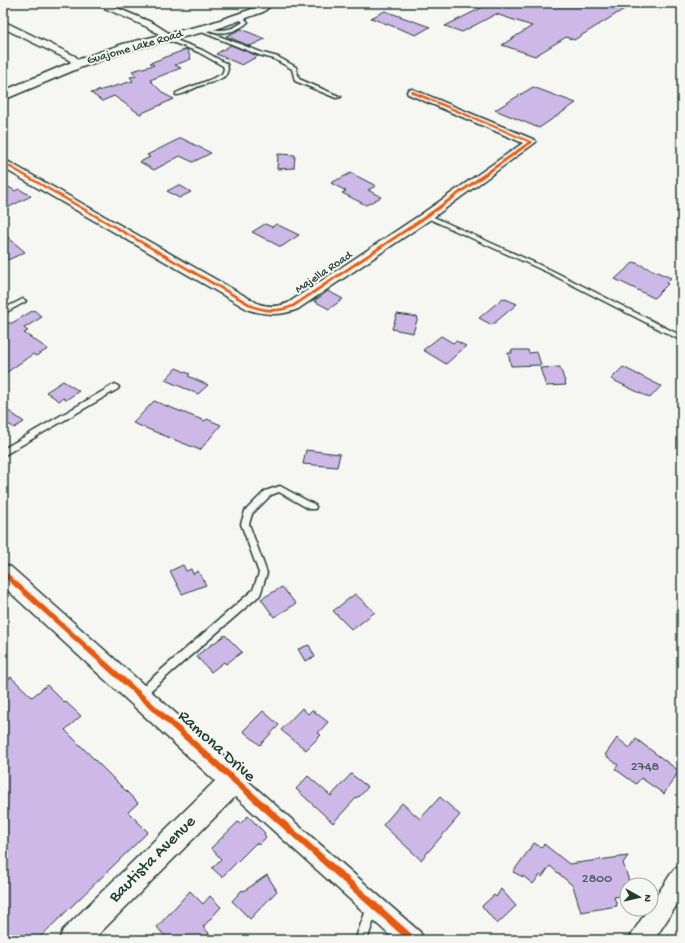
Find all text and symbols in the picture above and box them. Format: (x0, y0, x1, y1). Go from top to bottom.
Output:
street label: Guajome Lake Road (86, 27, 185, 68)
street label: Majella Road (293, 248, 356, 297)
street label: Ramona Drive (173, 707, 259, 787)
house number: 2748 (631, 759, 660, 776)
street label: Bautista Avenue (105, 812, 201, 908)
house number: 2800 (582, 871, 612, 888)
north arrow (619, 877, 659, 917)
text: N (640, 894, 653, 903)

